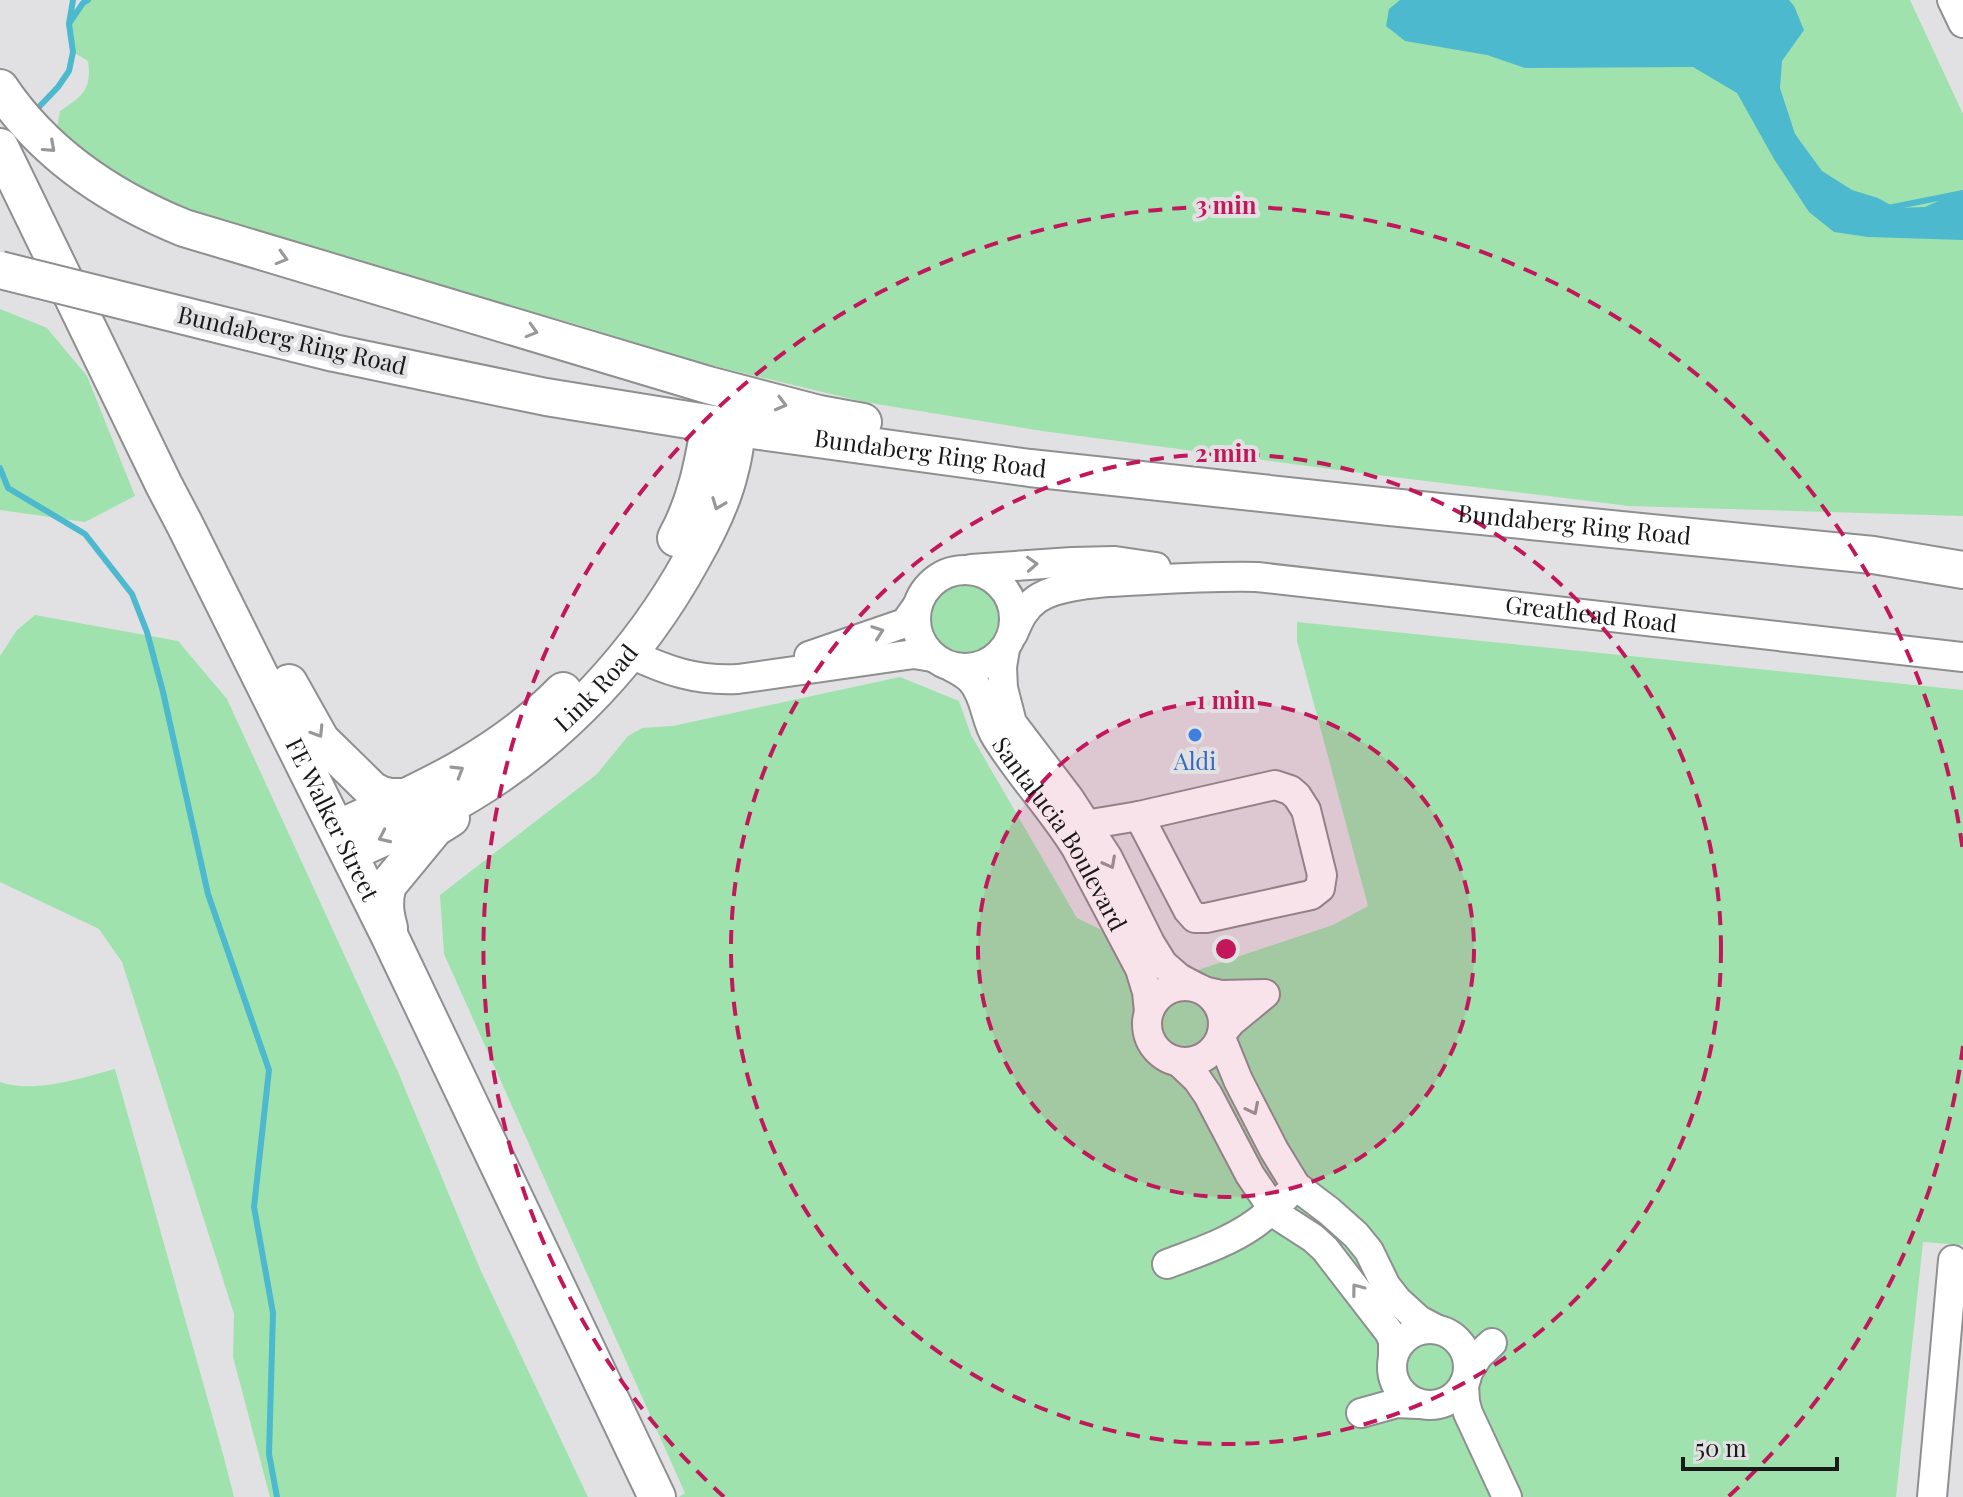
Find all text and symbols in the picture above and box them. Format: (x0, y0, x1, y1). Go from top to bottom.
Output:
one-way arrow (41, 137, 56, 152)
text: 3 min (1195, 188, 1257, 220)
one-way arrow (275, 249, 288, 265)
street label: Bundaberg Ring Road (175, 297, 410, 381)
one-way arrow (524, 322, 538, 338)
one-way arrow (774, 395, 788, 412)
street label: Bundaberg Ring Road (812, 421, 1048, 484)
text: 2 min (1195, 436, 1257, 468)
one-way arrow (712, 496, 728, 510)
street label: Bundaberg Ring Road (1456, 496, 1693, 551)
one-way arrow (1026, 556, 1039, 573)
street label: Greathead Road (1504, 587, 1679, 638)
one-way arrow (871, 625, 885, 642)
street label: Link Road (546, 637, 644, 738)
text: 1 min (1197, 683, 1256, 715)
one-way arrow (308, 723, 323, 738)
marker: Aldi (1186, 726, 1204, 744)
street label: Santalucia Boulevard (986, 730, 1135, 936)
street label: FE Walker Street (279, 732, 388, 906)
place label: Aldi (1173, 744, 1216, 776)
one-way arrow (449, 765, 464, 781)
one-way arrow (378, 827, 393, 843)
one-way arrow (1100, 854, 1116, 869)
centre of rings (1212, 935, 1240, 963)
one-way arrow (1243, 1101, 1258, 1116)
one-way arrow (1353, 1283, 1367, 1298)
scale bar (1683, 1421, 1837, 1471)
text: 50 m (1695, 1431, 1747, 1463)

